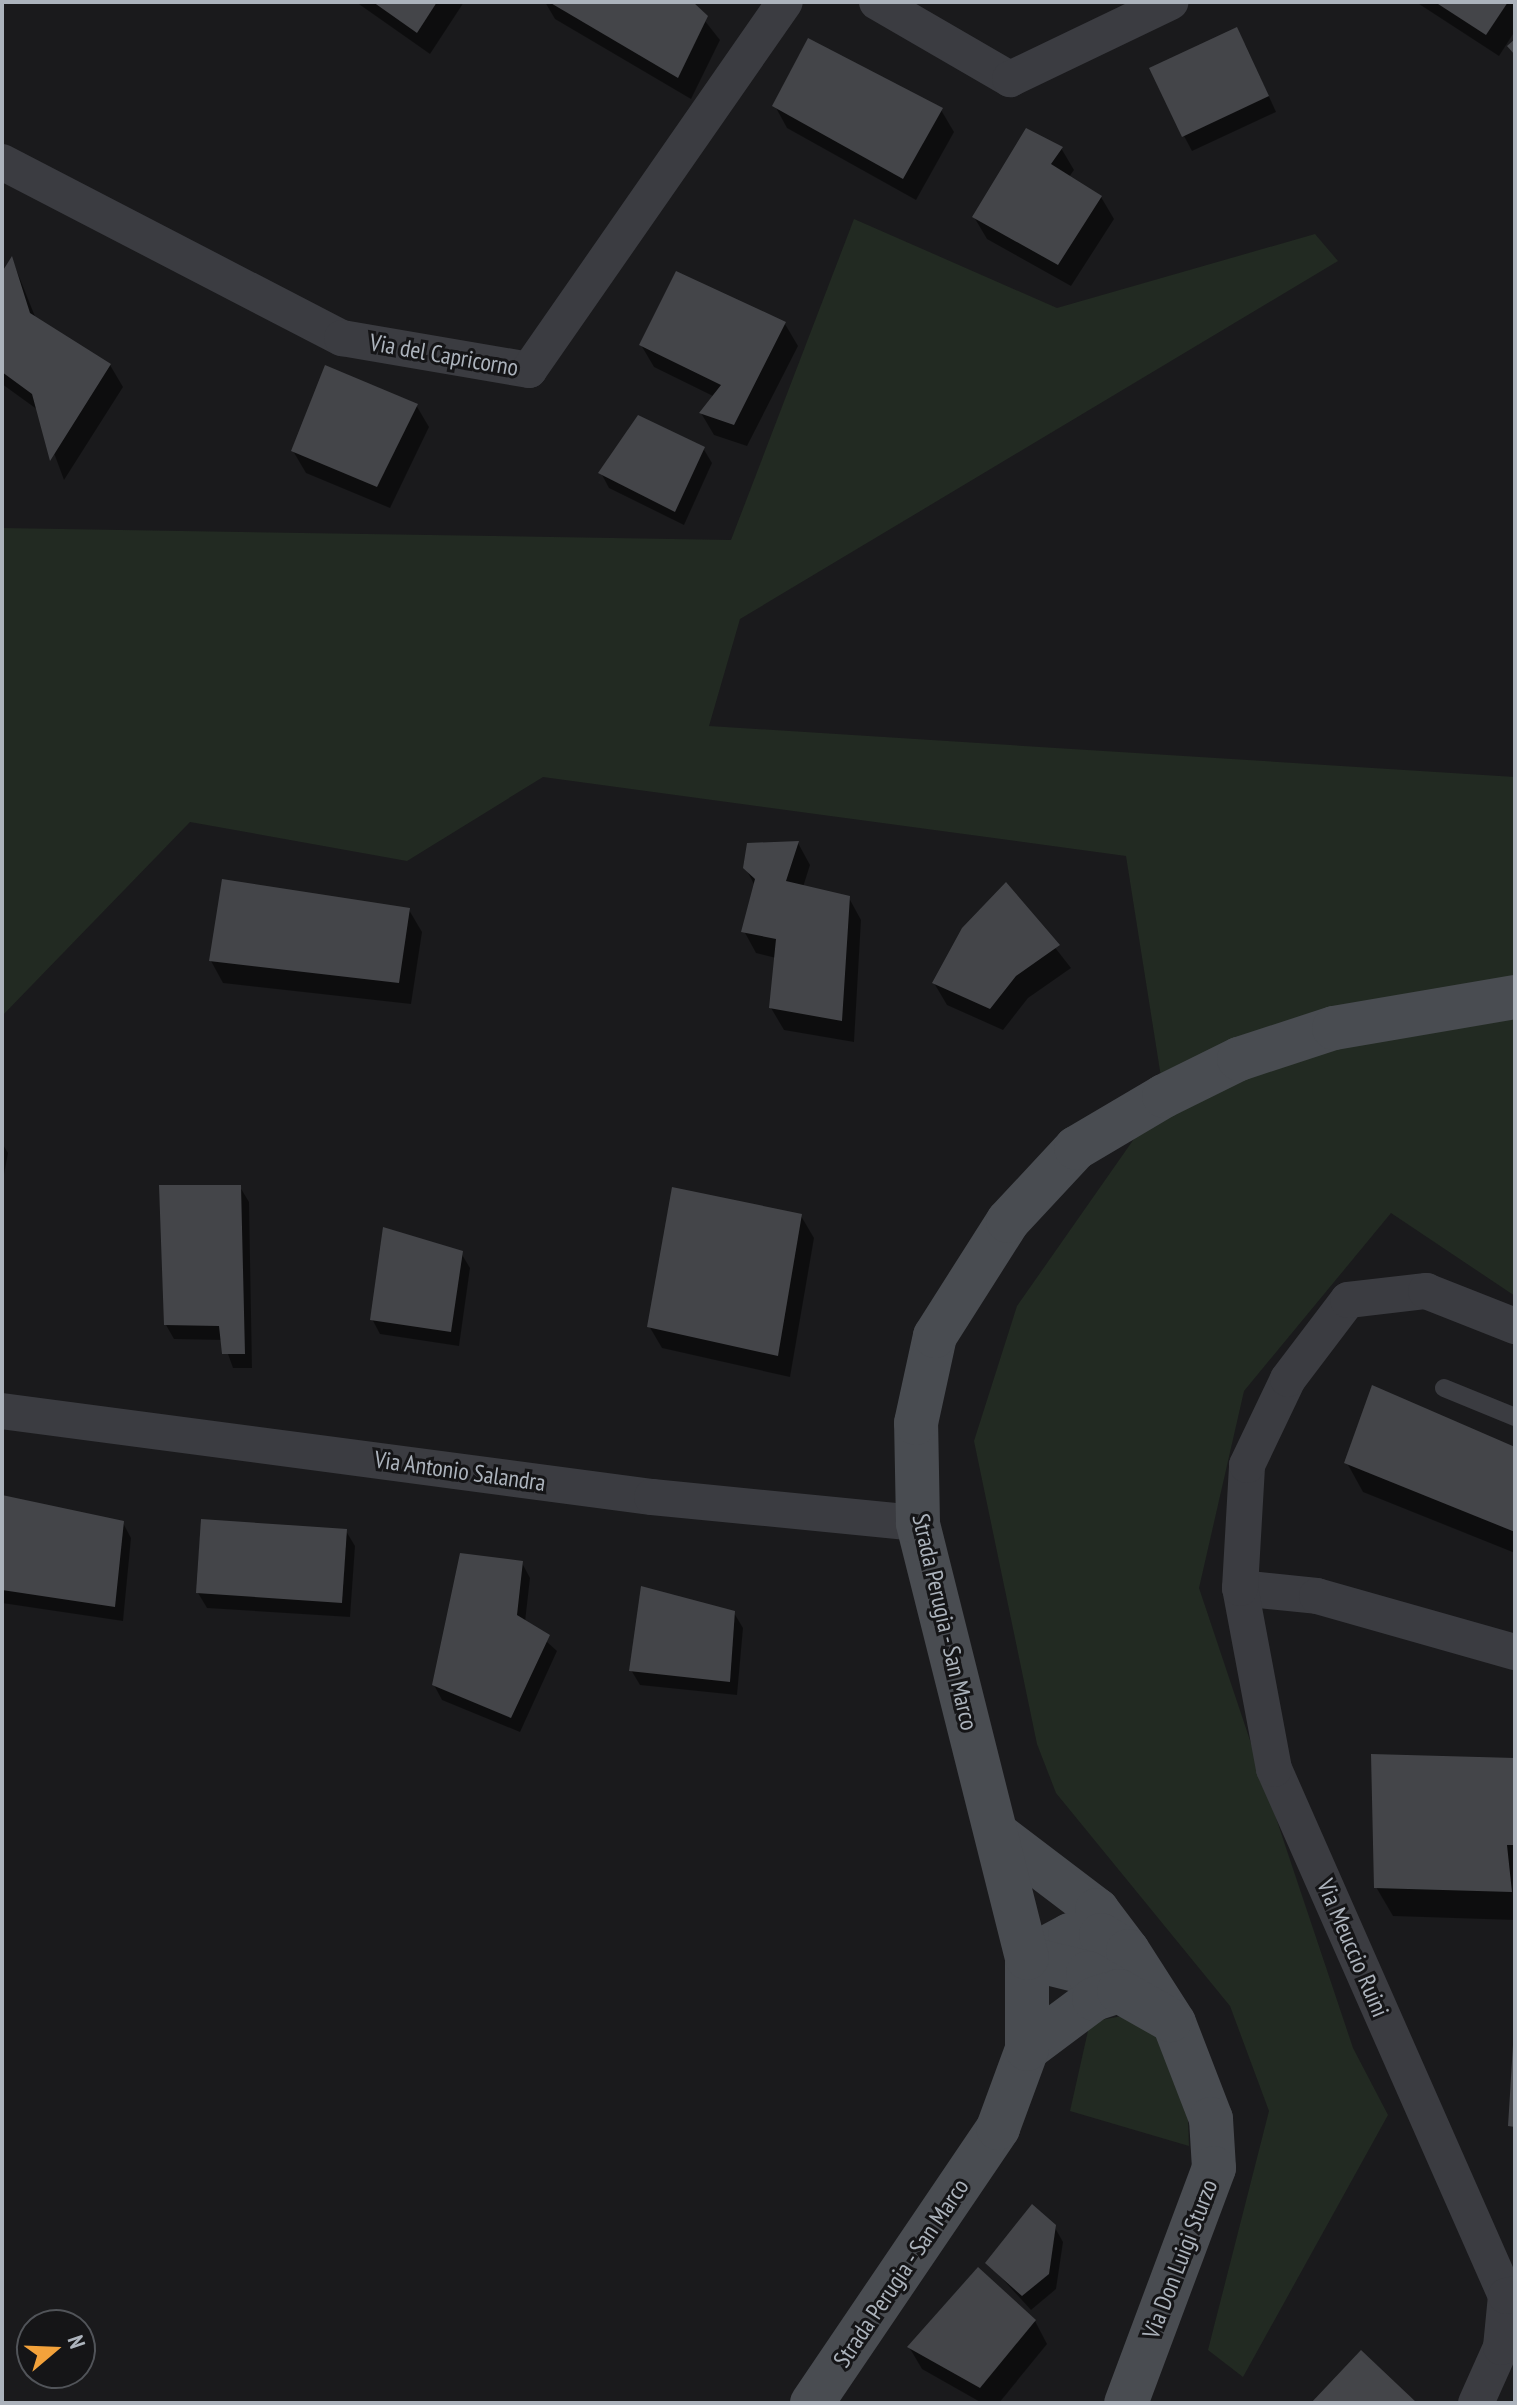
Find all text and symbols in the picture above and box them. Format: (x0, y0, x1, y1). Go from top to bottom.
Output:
street label: Via del Capricorno (367, 328, 521, 382)
street label: Via Antonio Salandra (372, 1445, 548, 1497)
street label: Strada Perugia - San Marco (906, 1510, 984, 1734)
street label: Via Meuccio Ruini (1311, 1875, 1395, 2021)
street label: Strada Perugia - San Marco (827, 2173, 975, 2373)
street label: Via Don Luigi Sturzo (1136, 2175, 1224, 2343)
north arrow (16, 2309, 96, 2389)
text: N (62, 2332, 92, 2352)

